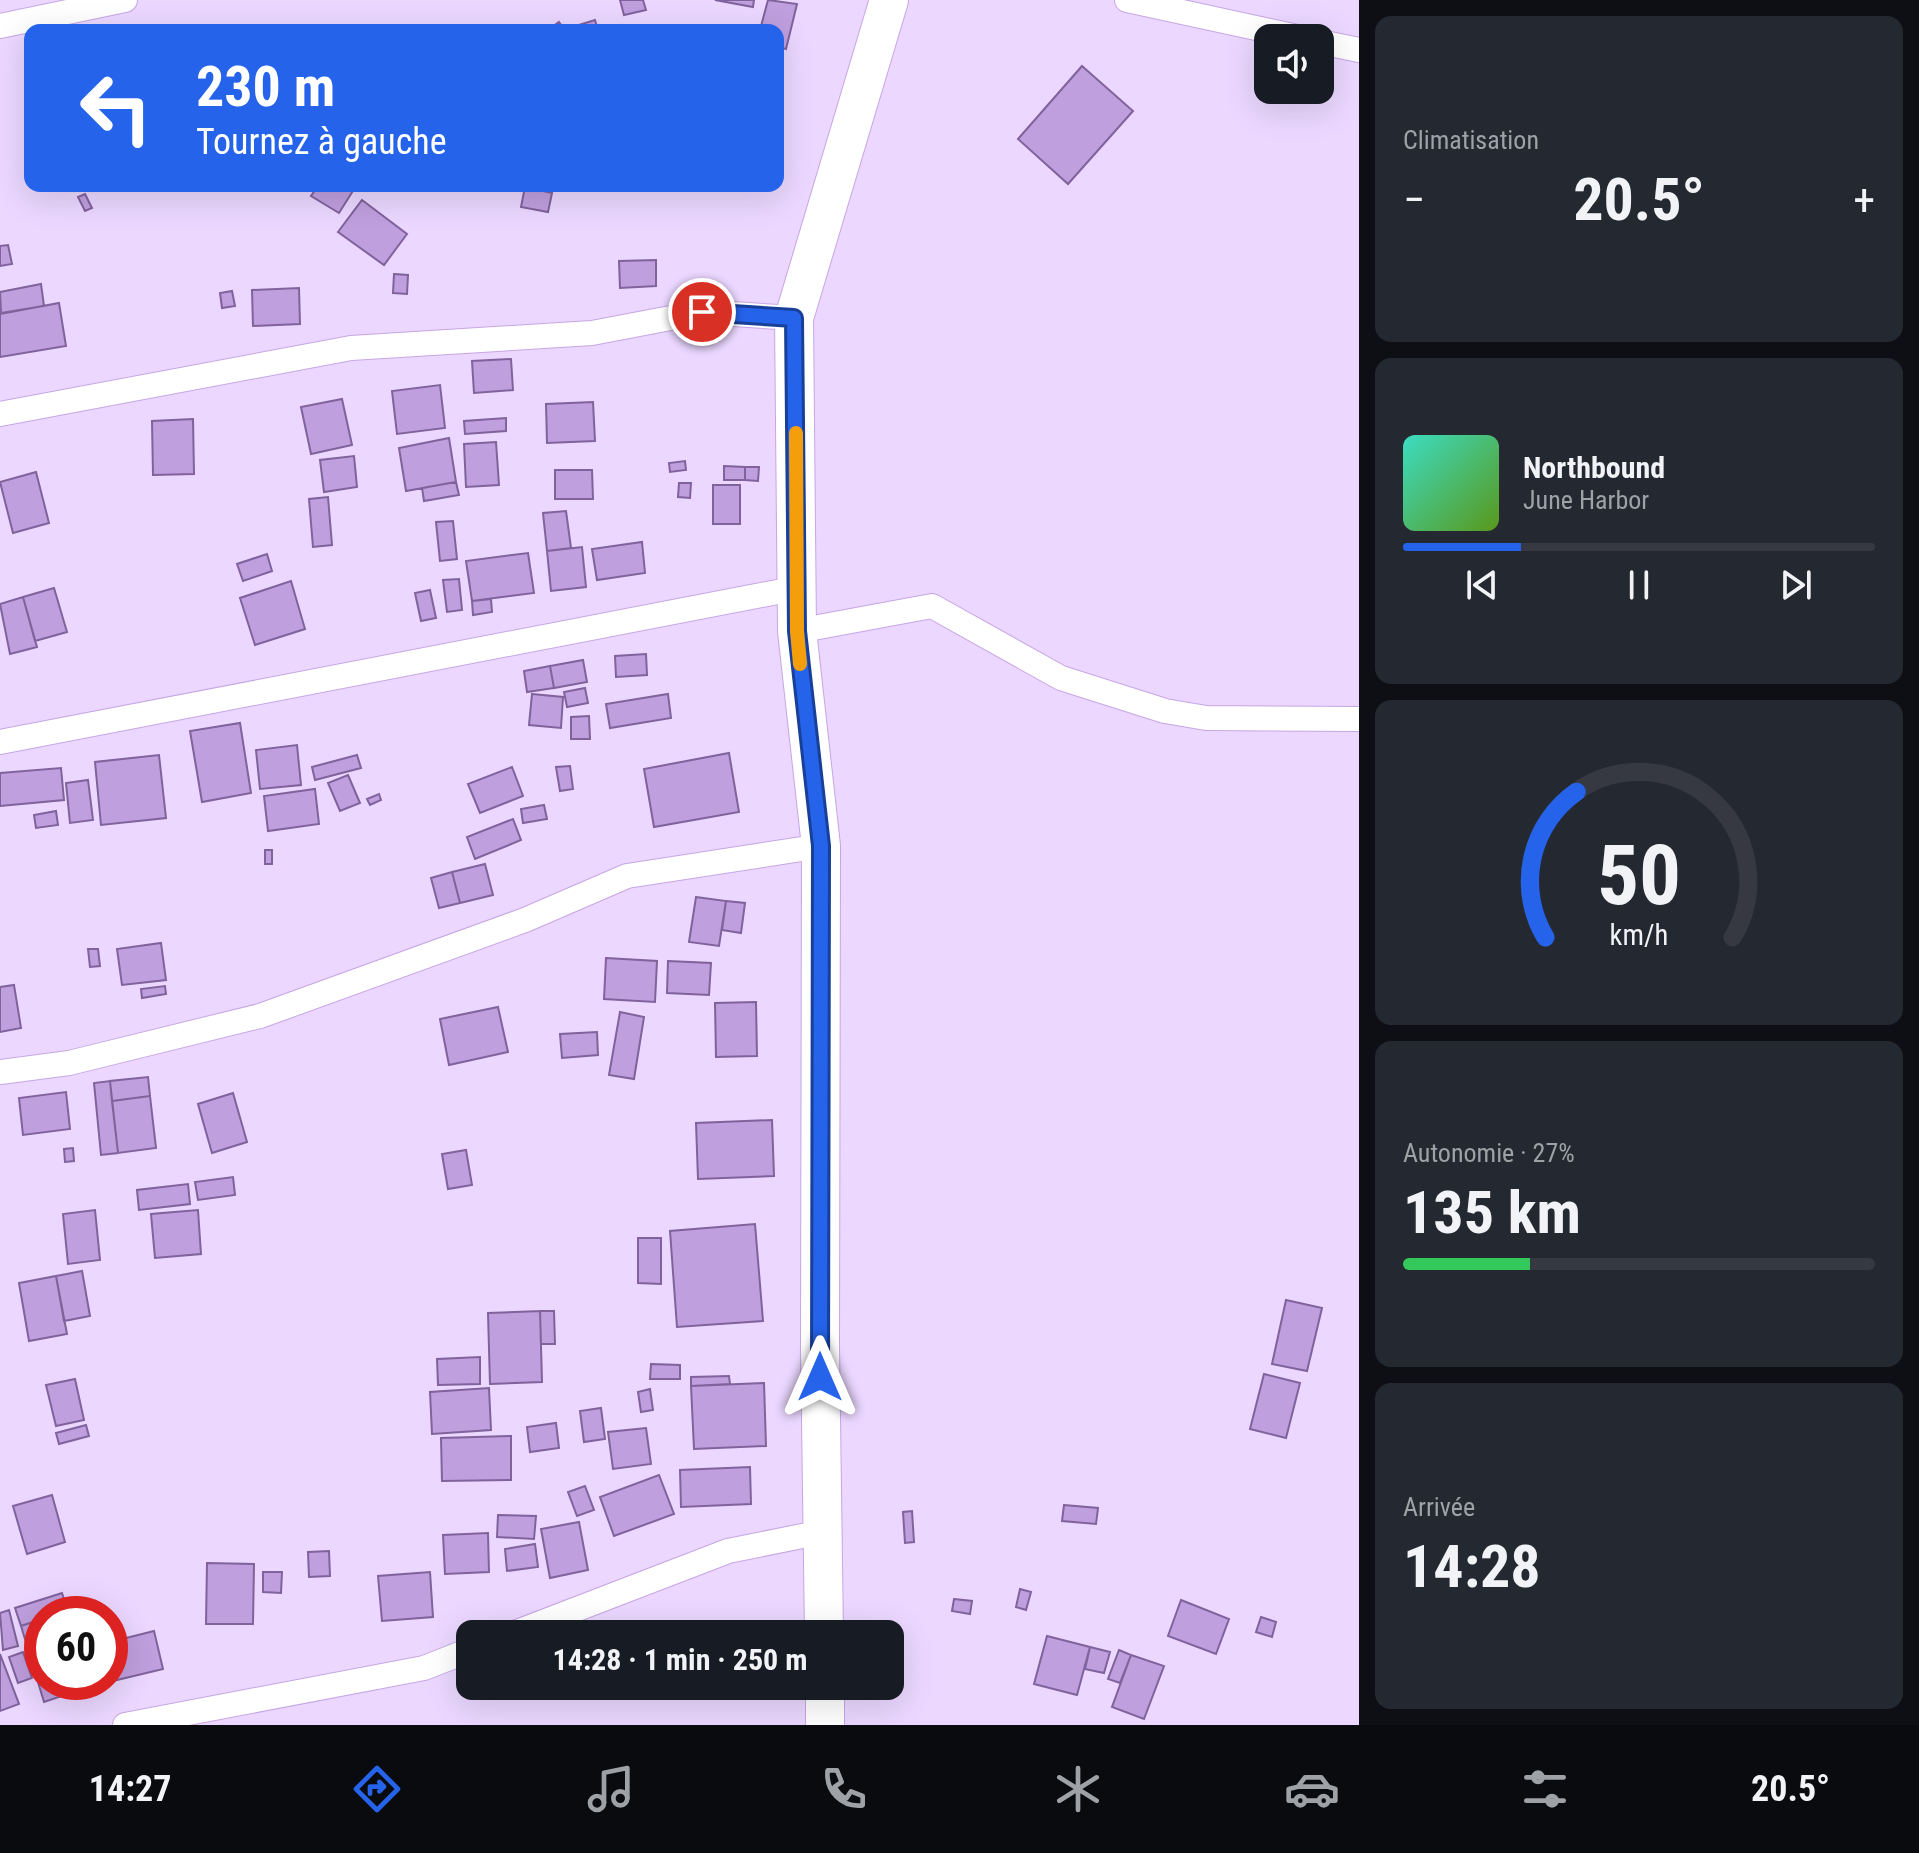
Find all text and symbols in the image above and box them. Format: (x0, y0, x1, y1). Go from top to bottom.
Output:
map controls (1254, 24, 1334, 104)
button: sound (1254, 24, 1334, 104)
text: 230 m (196, 54, 335, 120)
icon: left (64, 56, 168, 160)
text: Tournez à gauche (196, 121, 447, 163)
text: Climatisation (1403, 125, 1539, 155)
text: 20.5° (1573, 164, 1705, 235)
text: − (1403, 174, 1425, 226)
text: + (1853, 174, 1875, 226)
pin (668, 278, 736, 346)
icon: arrive (680, 290, 724, 334)
text: Northbound (1523, 450, 1665, 485)
text: June Harbor (1523, 485, 1649, 515)
icon: previous (1460, 563, 1504, 607)
icon: pause (1617, 563, 1661, 607)
icon: next (1774, 563, 1818, 607)
text: 50 (1597, 827, 1681, 924)
text: km/h (1610, 919, 1668, 953)
text: Autonomie · 27% (1403, 1138, 1575, 1168)
text: 135 km (1403, 1177, 1581, 1248)
position arrow (778, 1335, 862, 1419)
text: Arrivée (1403, 1492, 1475, 1522)
text: 14:28 (1403, 1531, 1541, 1602)
speed limit sign: 60 (24, 1596, 128, 1700)
text: 14:28 · 1 min · 250 m (553, 1642, 807, 1677)
icon: directions (349, 1761, 405, 1817)
icon: music (583, 1761, 639, 1817)
icon: phone (816, 1761, 872, 1817)
icon: climate (1050, 1761, 1106, 1817)
icon: car (1284, 1761, 1340, 1817)
icon: filters (1517, 1761, 1573, 1817)
text: 14:27 (89, 1768, 171, 1810)
text: 20.5° (1751, 1768, 1830, 1810)

